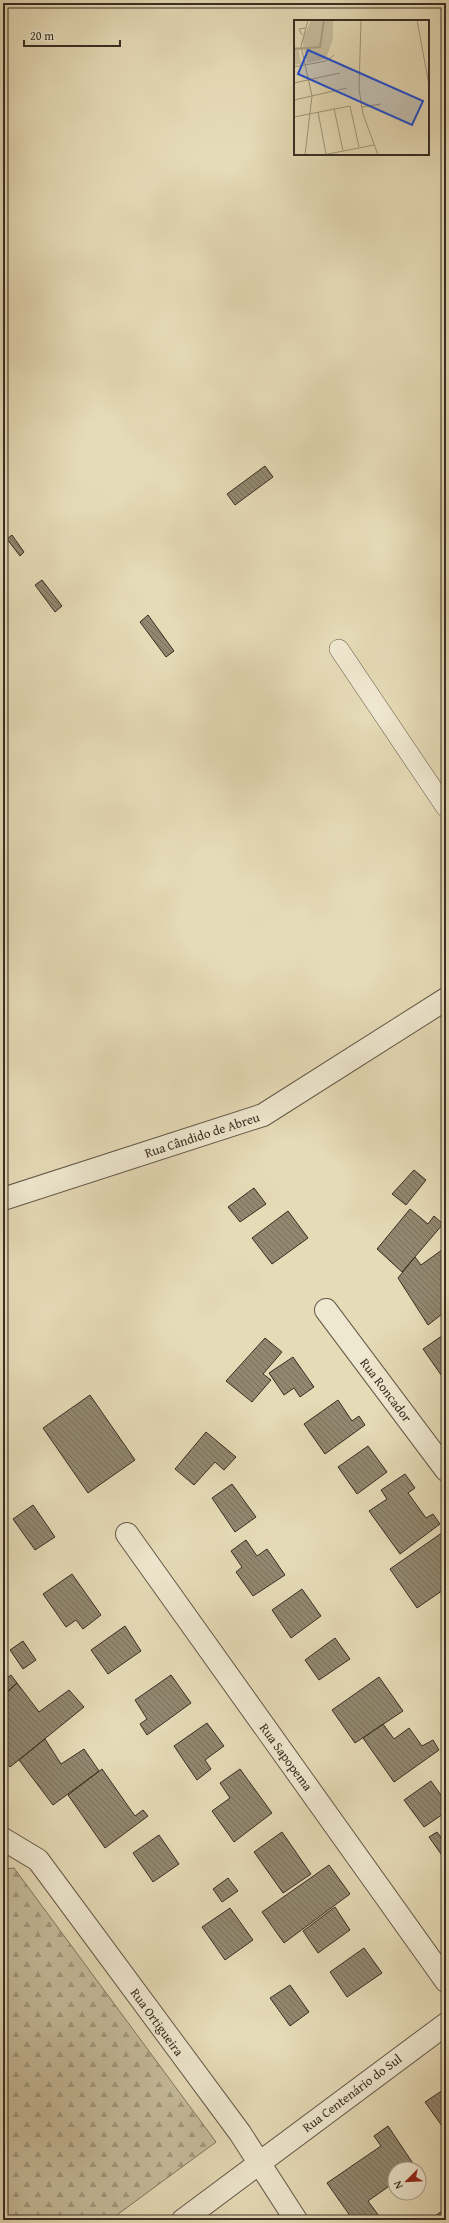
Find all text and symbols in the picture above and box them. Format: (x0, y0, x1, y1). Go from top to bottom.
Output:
inset map (294, 20, 429, 155)
scale bar (24, 22, 120, 48)
text: 20 m (30, 27, 54, 44)
street label: Rua Cândido de Abreu (142, 1107, 262, 1163)
street label: Rua Roncador (356, 1354, 417, 1426)
street label: Rua Sapopema (255, 1719, 318, 1795)
street label: Rua Ortigueira (126, 1984, 189, 2060)
street label: Rua Centenário do Sul (298, 2049, 406, 2137)
north arrow (387, 2161, 427, 2201)
text: N (389, 2178, 407, 2192)

